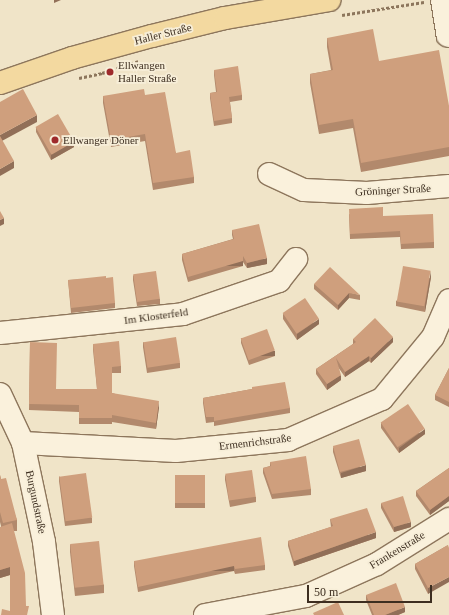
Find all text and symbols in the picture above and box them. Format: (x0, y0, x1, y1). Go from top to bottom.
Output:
street label: Haller Straße (133, 21, 193, 47)
place label: Ellwangen Haller Straße (118, 59, 176, 85)
marker: Ellwangen Haller Straße (105, 67, 115, 77)
place label: Ellwanger Döner (63, 133, 138, 147)
marker: Ellwanger Döner (50, 135, 60, 145)
street label: Gröninger Straße (355, 181, 431, 199)
street label: Im Klosterfeld (123, 305, 189, 327)
street label: Ermenrichstraße (218, 431, 292, 453)
street label: Burgundstraße (23, 469, 49, 535)
street label: Frankenstraße (367, 528, 427, 572)
scale bar (309, 577, 434, 603)
text: 50 m (314, 585, 338, 599)

